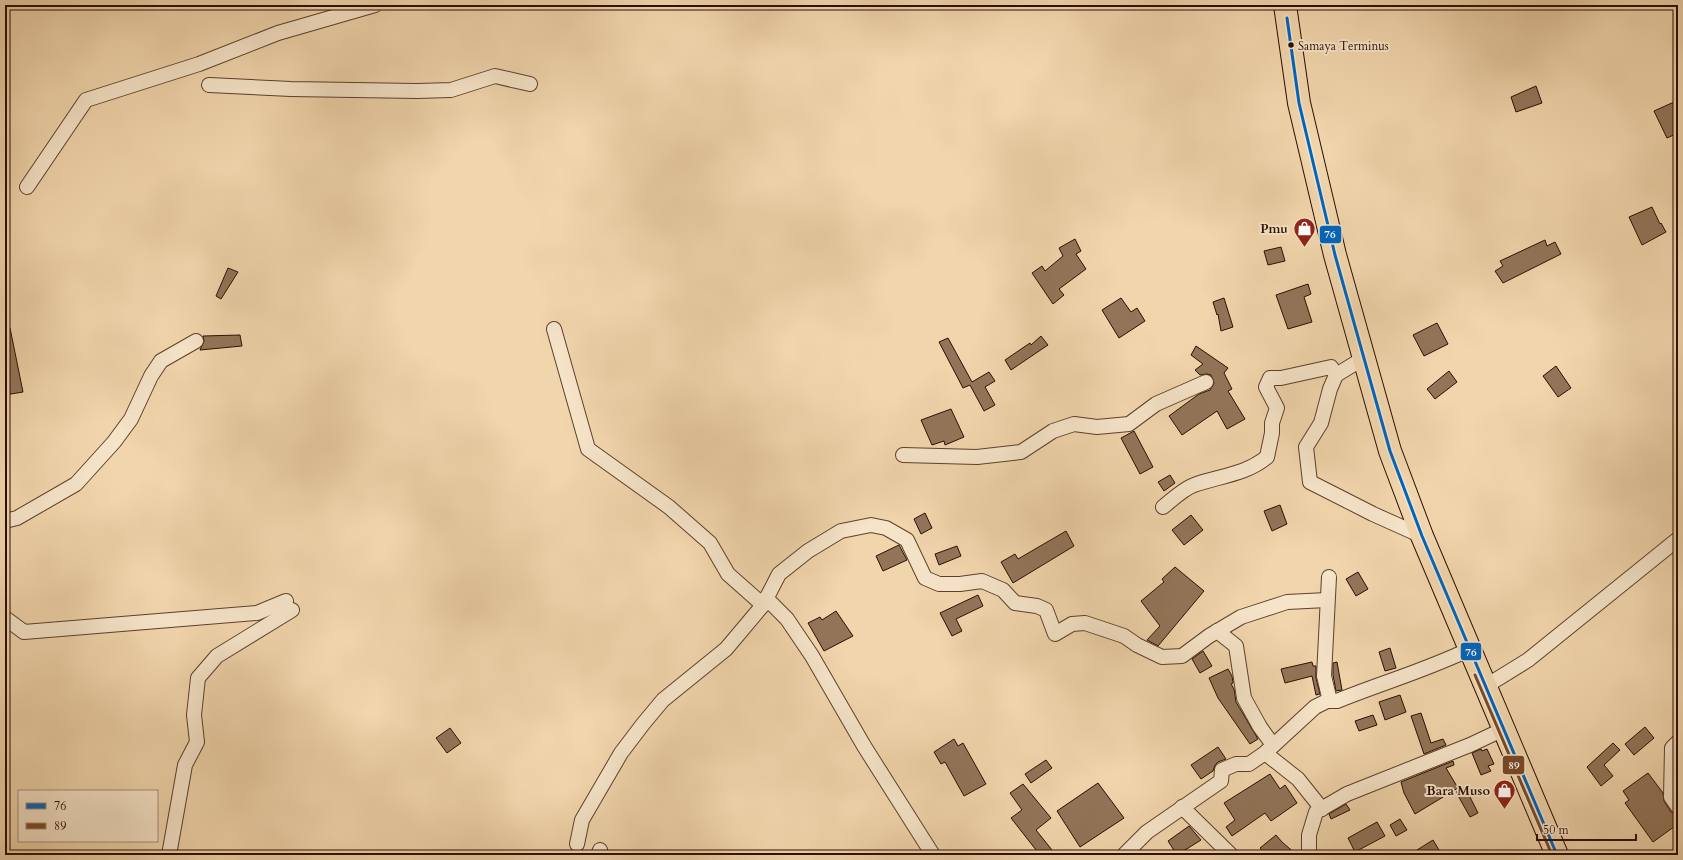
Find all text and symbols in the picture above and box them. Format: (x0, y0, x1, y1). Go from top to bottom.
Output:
place label: Samaya Terminus (1298, 38, 1389, 54)
marker: Samaya Terminus (1286, 40, 1296, 50)
shop icon: Pmu (1291, 215, 1317, 248)
place label: Pmu (1260, 220, 1288, 238)
line badge: 76 (1319, 225, 1342, 244)
text: 76 (1324, 227, 1336, 242)
line badge: 76 (1460, 642, 1482, 661)
text: 76 (1465, 645, 1477, 660)
line badge: 89 (1502, 755, 1525, 775)
text: 89 (1508, 758, 1520, 773)
shop icon: Bara Muso (1492, 777, 1518, 810)
place label: Bara Muso (1426, 782, 1490, 800)
legend (18, 790, 158, 842)
text: 76 (54, 798, 66, 814)
scale bar (1537, 816, 1636, 842)
text: 89 (54, 818, 66, 834)
text: 50 m (1543, 822, 1570, 838)

